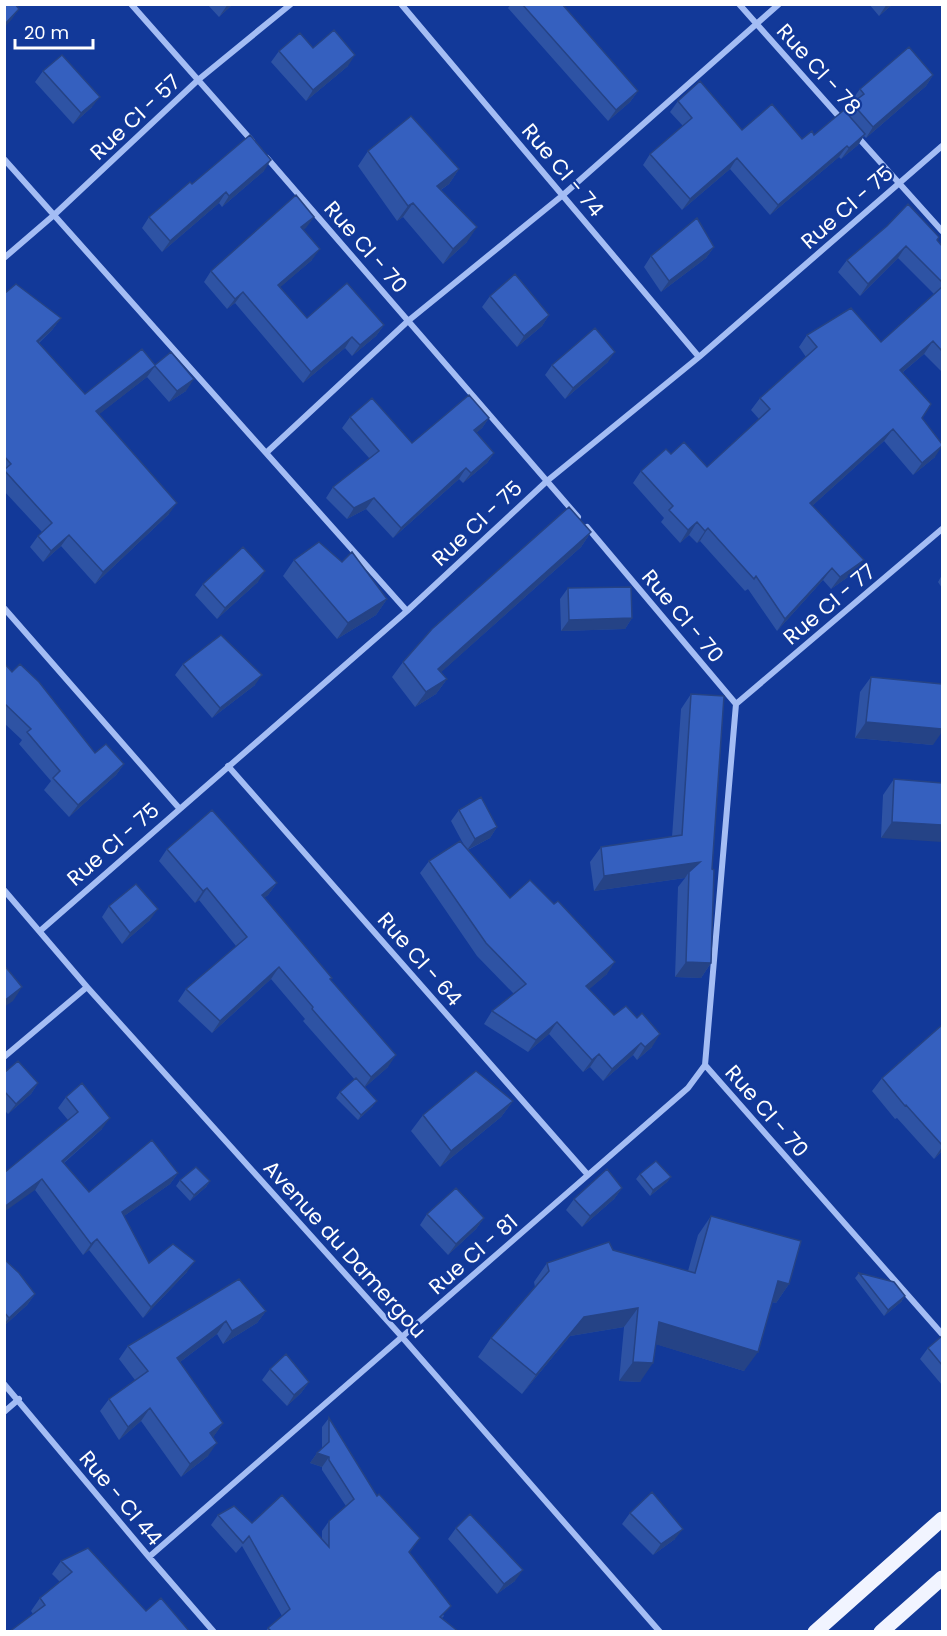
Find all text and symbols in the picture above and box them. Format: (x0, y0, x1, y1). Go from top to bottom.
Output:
scale bar (15, 12, 93, 50)
street label: Rue CI - 78 (770, 17, 868, 121)
text: 20 m (24, 20, 69, 45)
street label: Rue CI - 57 (84, 68, 186, 166)
street label: Rue CI - 74 (515, 117, 611, 223)
street label: Rue CI - 75 (795, 159, 899, 255)
street label: Rue CI - 70 (318, 195, 414, 299)
street label: Rue CI - 75 (426, 474, 528, 572)
street label: Rue CI - 77 (777, 557, 881, 651)
street label: Rue CI - 70 (635, 563, 731, 669)
street label: Rue CI - 75 (61, 796, 165, 892)
street label: Rue CI - 64 (371, 906, 469, 1012)
street label: Rue CI - 70 (719, 1059, 815, 1163)
street label: Avenue du Damergou (257, 1154, 433, 1344)
street label: Rue CI - 81 (422, 1207, 524, 1301)
street label: Rue - CI 44 (73, 1444, 169, 1552)

